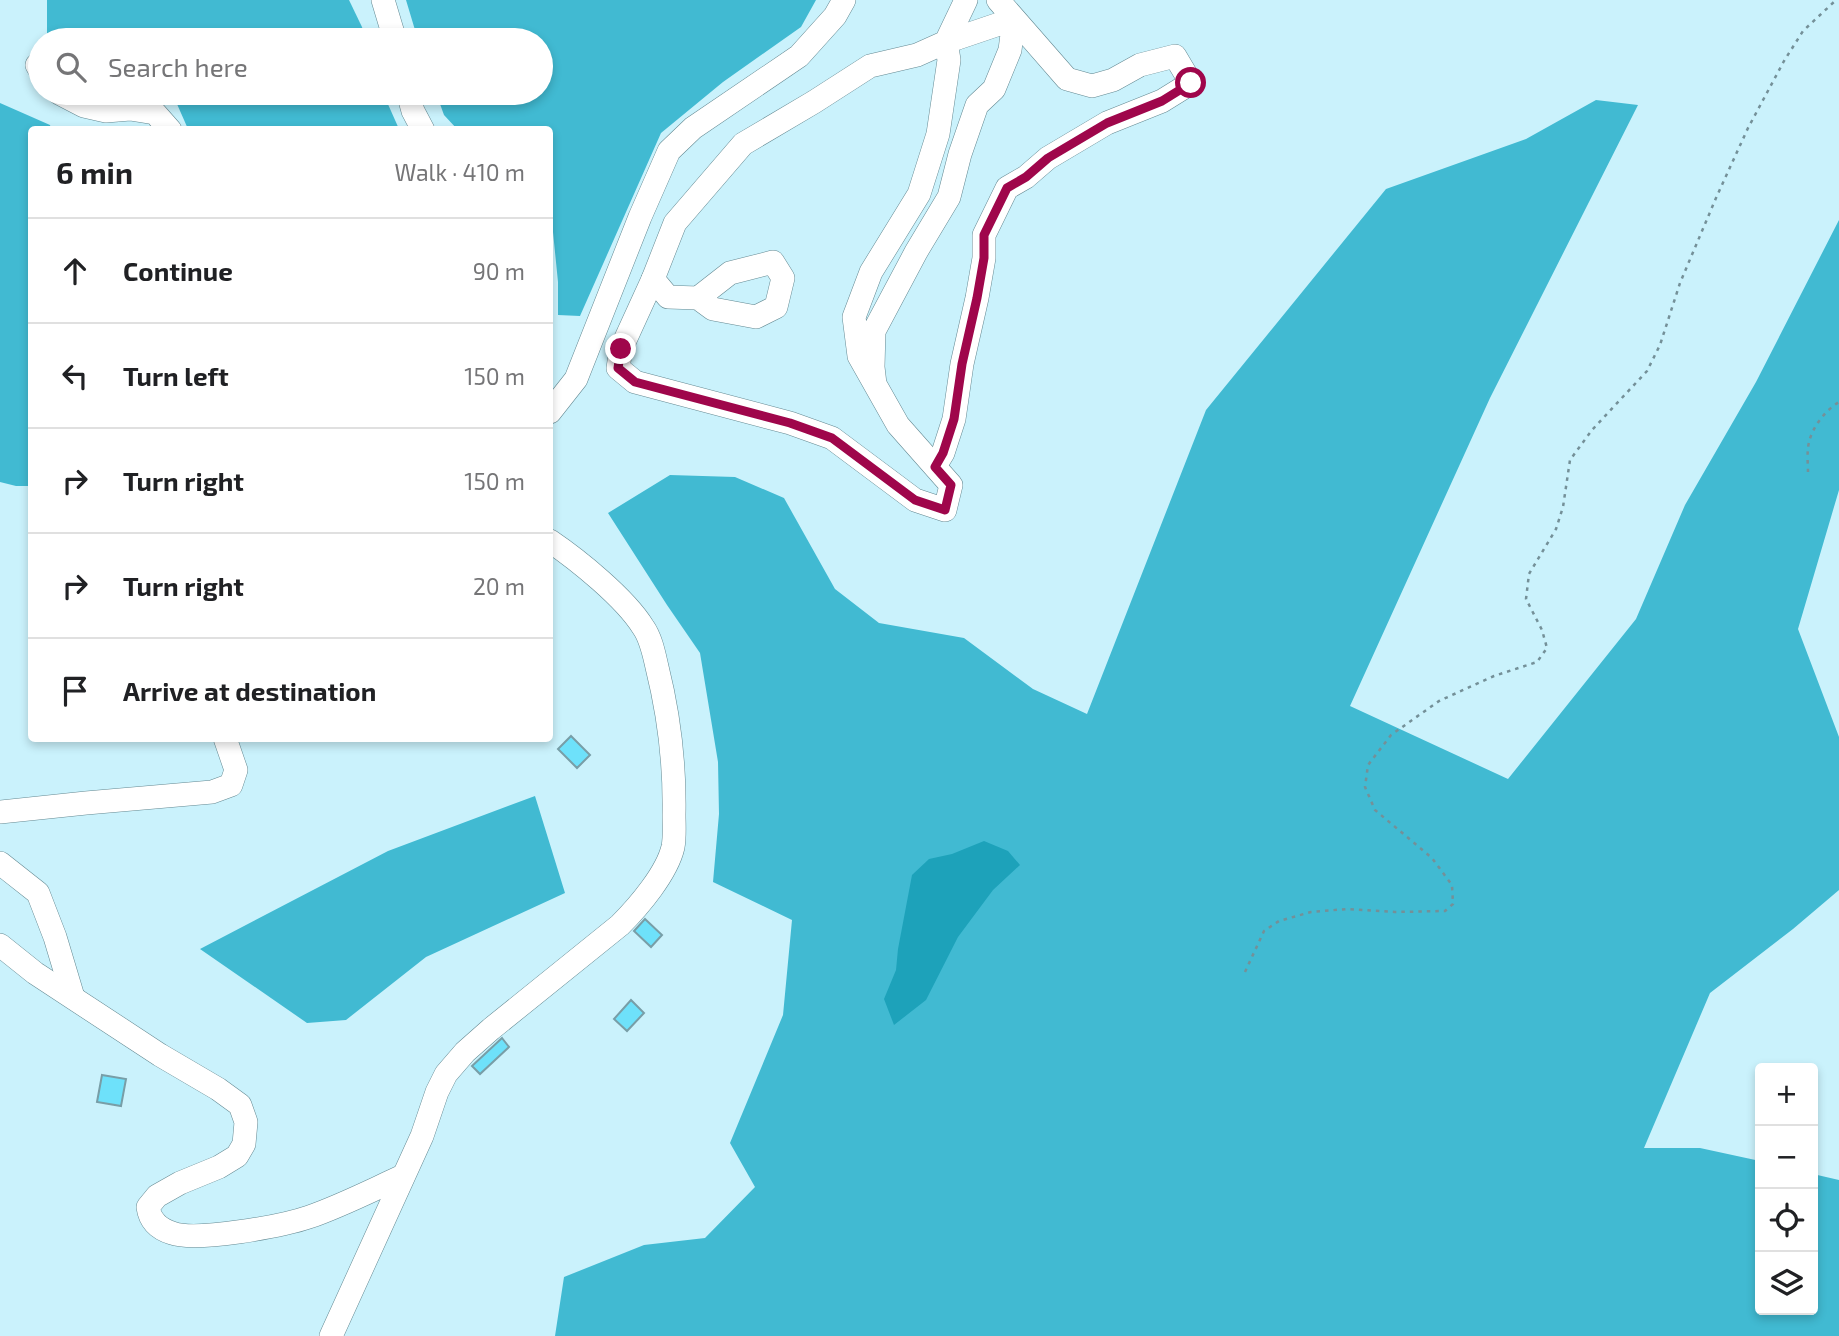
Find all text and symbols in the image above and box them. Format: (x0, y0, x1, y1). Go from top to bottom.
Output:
search box (28, 28, 553, 105)
icon: search (52, 48, 90, 86)
text: Search here (108, 51, 248, 82)
route start (1175, 67, 1206, 98)
text: 6 min (56, 154, 133, 190)
text: Walk · 410 m (394, 158, 525, 186)
icon: ahead (56, 252, 94, 290)
text: Continue (123, 255, 233, 286)
text: 90 m (473, 257, 525, 285)
route end (605, 333, 636, 364)
icon: left (56, 357, 94, 395)
text: Turn left (123, 360, 229, 391)
text: 150 m (464, 362, 525, 390)
icon: right (56, 462, 94, 500)
text: Turn right (123, 465, 244, 496)
text: 150 m (464, 467, 525, 495)
icon: right (56, 567, 94, 605)
text: Turn right (123, 570, 244, 601)
text: 20 m (473, 572, 525, 600)
icon: arrive (56, 672, 94, 710)
text: Arrive at destination (123, 675, 376, 706)
map controls (1755, 1063, 1818, 1315)
button: + (1755, 1063, 1818, 1126)
button: − (1755, 1126, 1818, 1189)
button: locate (1755, 1189, 1818, 1252)
button: layers (1755, 1252, 1818, 1315)

